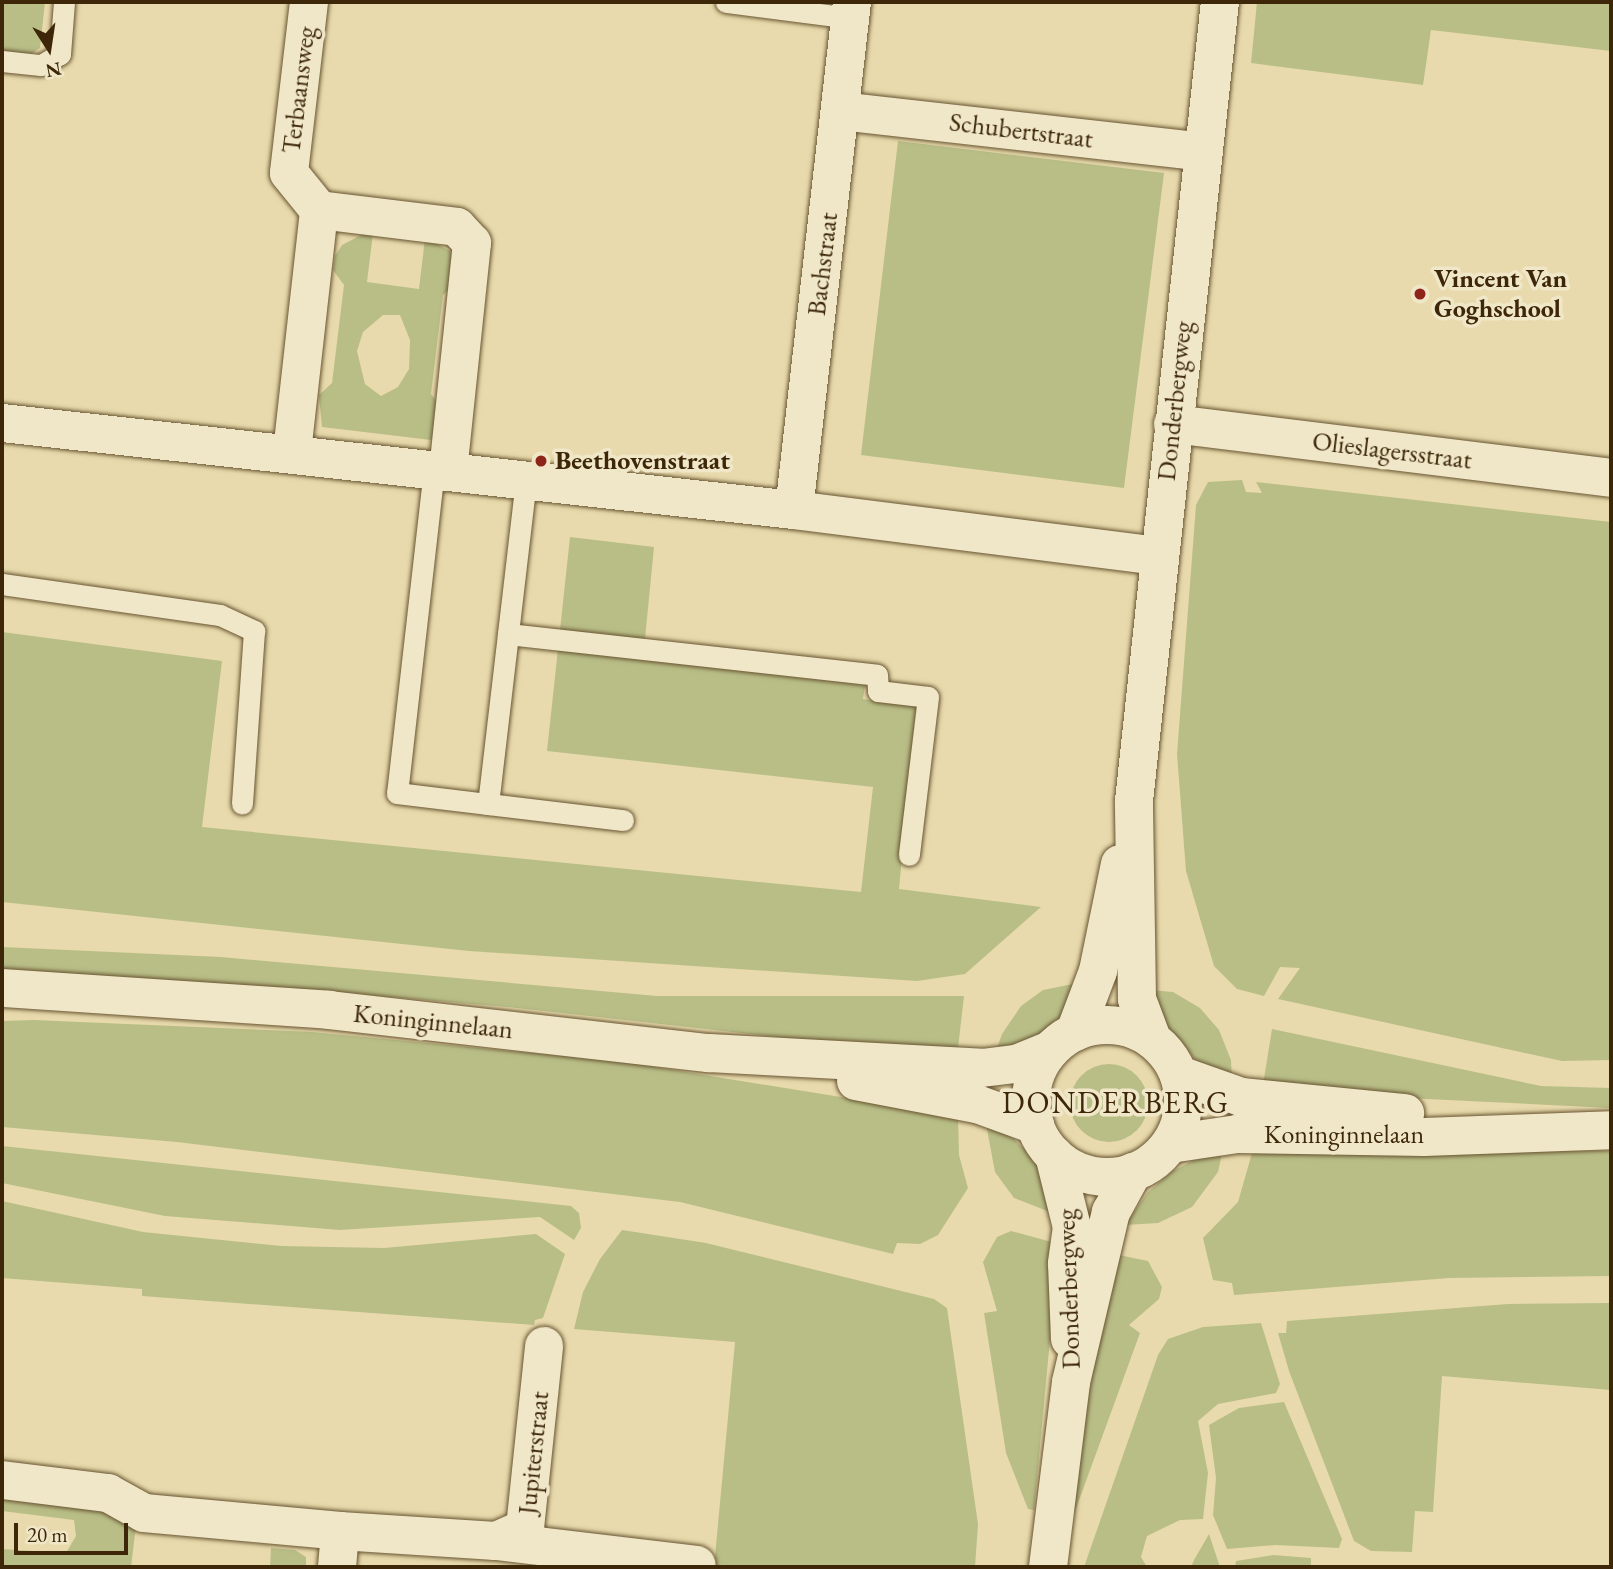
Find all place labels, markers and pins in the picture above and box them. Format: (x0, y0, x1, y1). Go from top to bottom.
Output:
place label: Vincent Van Goghschool (1434, 263, 1567, 324)
marker: Vincent Van Goghschool (1412, 286, 1428, 302)
place label: Beethovenstraat (555, 445, 730, 477)
marker: Beethovenstraat (533, 453, 549, 469)

